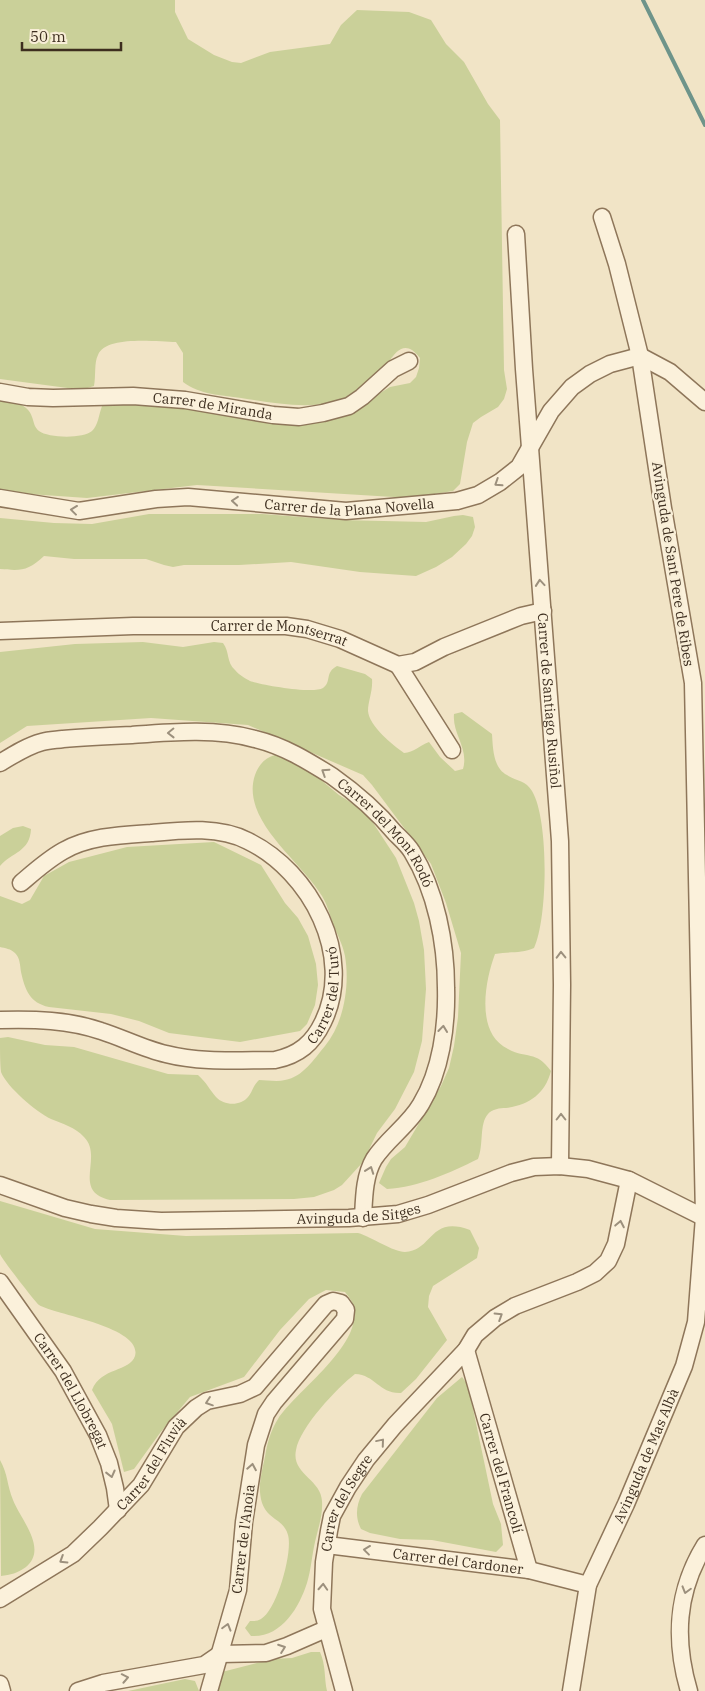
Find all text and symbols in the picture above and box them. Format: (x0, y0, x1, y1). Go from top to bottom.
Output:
scale bar (22, 20, 121, 52)
text: 50 m (30, 27, 66, 46)
street label: Carrer de Miranda (152, 389, 274, 424)
street label: Avinguda de Sant Pere de Ribes (648, 460, 698, 668)
one-way arrow (494, 477, 503, 486)
street label: Carrer de la Plana Novella (264, 494, 435, 520)
one-way arrow (231, 496, 239, 507)
one-way arrow (70, 505, 78, 516)
one-way arrow (535, 579, 546, 587)
street label: Carrer de Santiago Rusiñol (534, 612, 565, 789)
street label: Carrer de Montserrat (211, 617, 351, 650)
one-way arrow (166, 728, 174, 738)
one-way arrow (321, 769, 330, 778)
street label: Carrer del Mont Rodó (334, 774, 437, 890)
street label: Carrer del Turó (303, 945, 343, 1048)
one-way arrow (556, 950, 566, 958)
one-way arrow (437, 1025, 448, 1033)
one-way arrow (556, 1113, 566, 1120)
one-way arrow (364, 1166, 374, 1175)
street label: Avinguda de Sitges (297, 1199, 423, 1228)
one-way arrow (615, 1219, 625, 1228)
one-way arrow (494, 1312, 503, 1322)
street label: Carrer del Llobregat (30, 1329, 112, 1451)
street label: Avinguda de Mas Albà (609, 1385, 683, 1526)
one-way arrow (205, 1396, 214, 1406)
street label: Carrer del Francolí (475, 1411, 527, 1535)
street label: Carrer del Fluvià (112, 1413, 190, 1514)
one-way arrow (376, 1438, 385, 1447)
street label: Carrer del Segre (317, 1450, 376, 1553)
one-way arrow (246, 1463, 257, 1471)
one-way arrow (105, 1470, 116, 1479)
street label: Carrer de l'Anoia (227, 1483, 259, 1595)
street label: Carrer del Cardoner (392, 1544, 525, 1578)
one-way arrow (363, 1545, 371, 1556)
one-way arrow (60, 1554, 69, 1564)
one-way arrow (317, 1583, 328, 1591)
one-way arrow (681, 1585, 692, 1594)
one-way arrow (222, 1624, 232, 1632)
one-way arrow (277, 1644, 286, 1654)
one-way arrow (121, 1674, 130, 1684)

